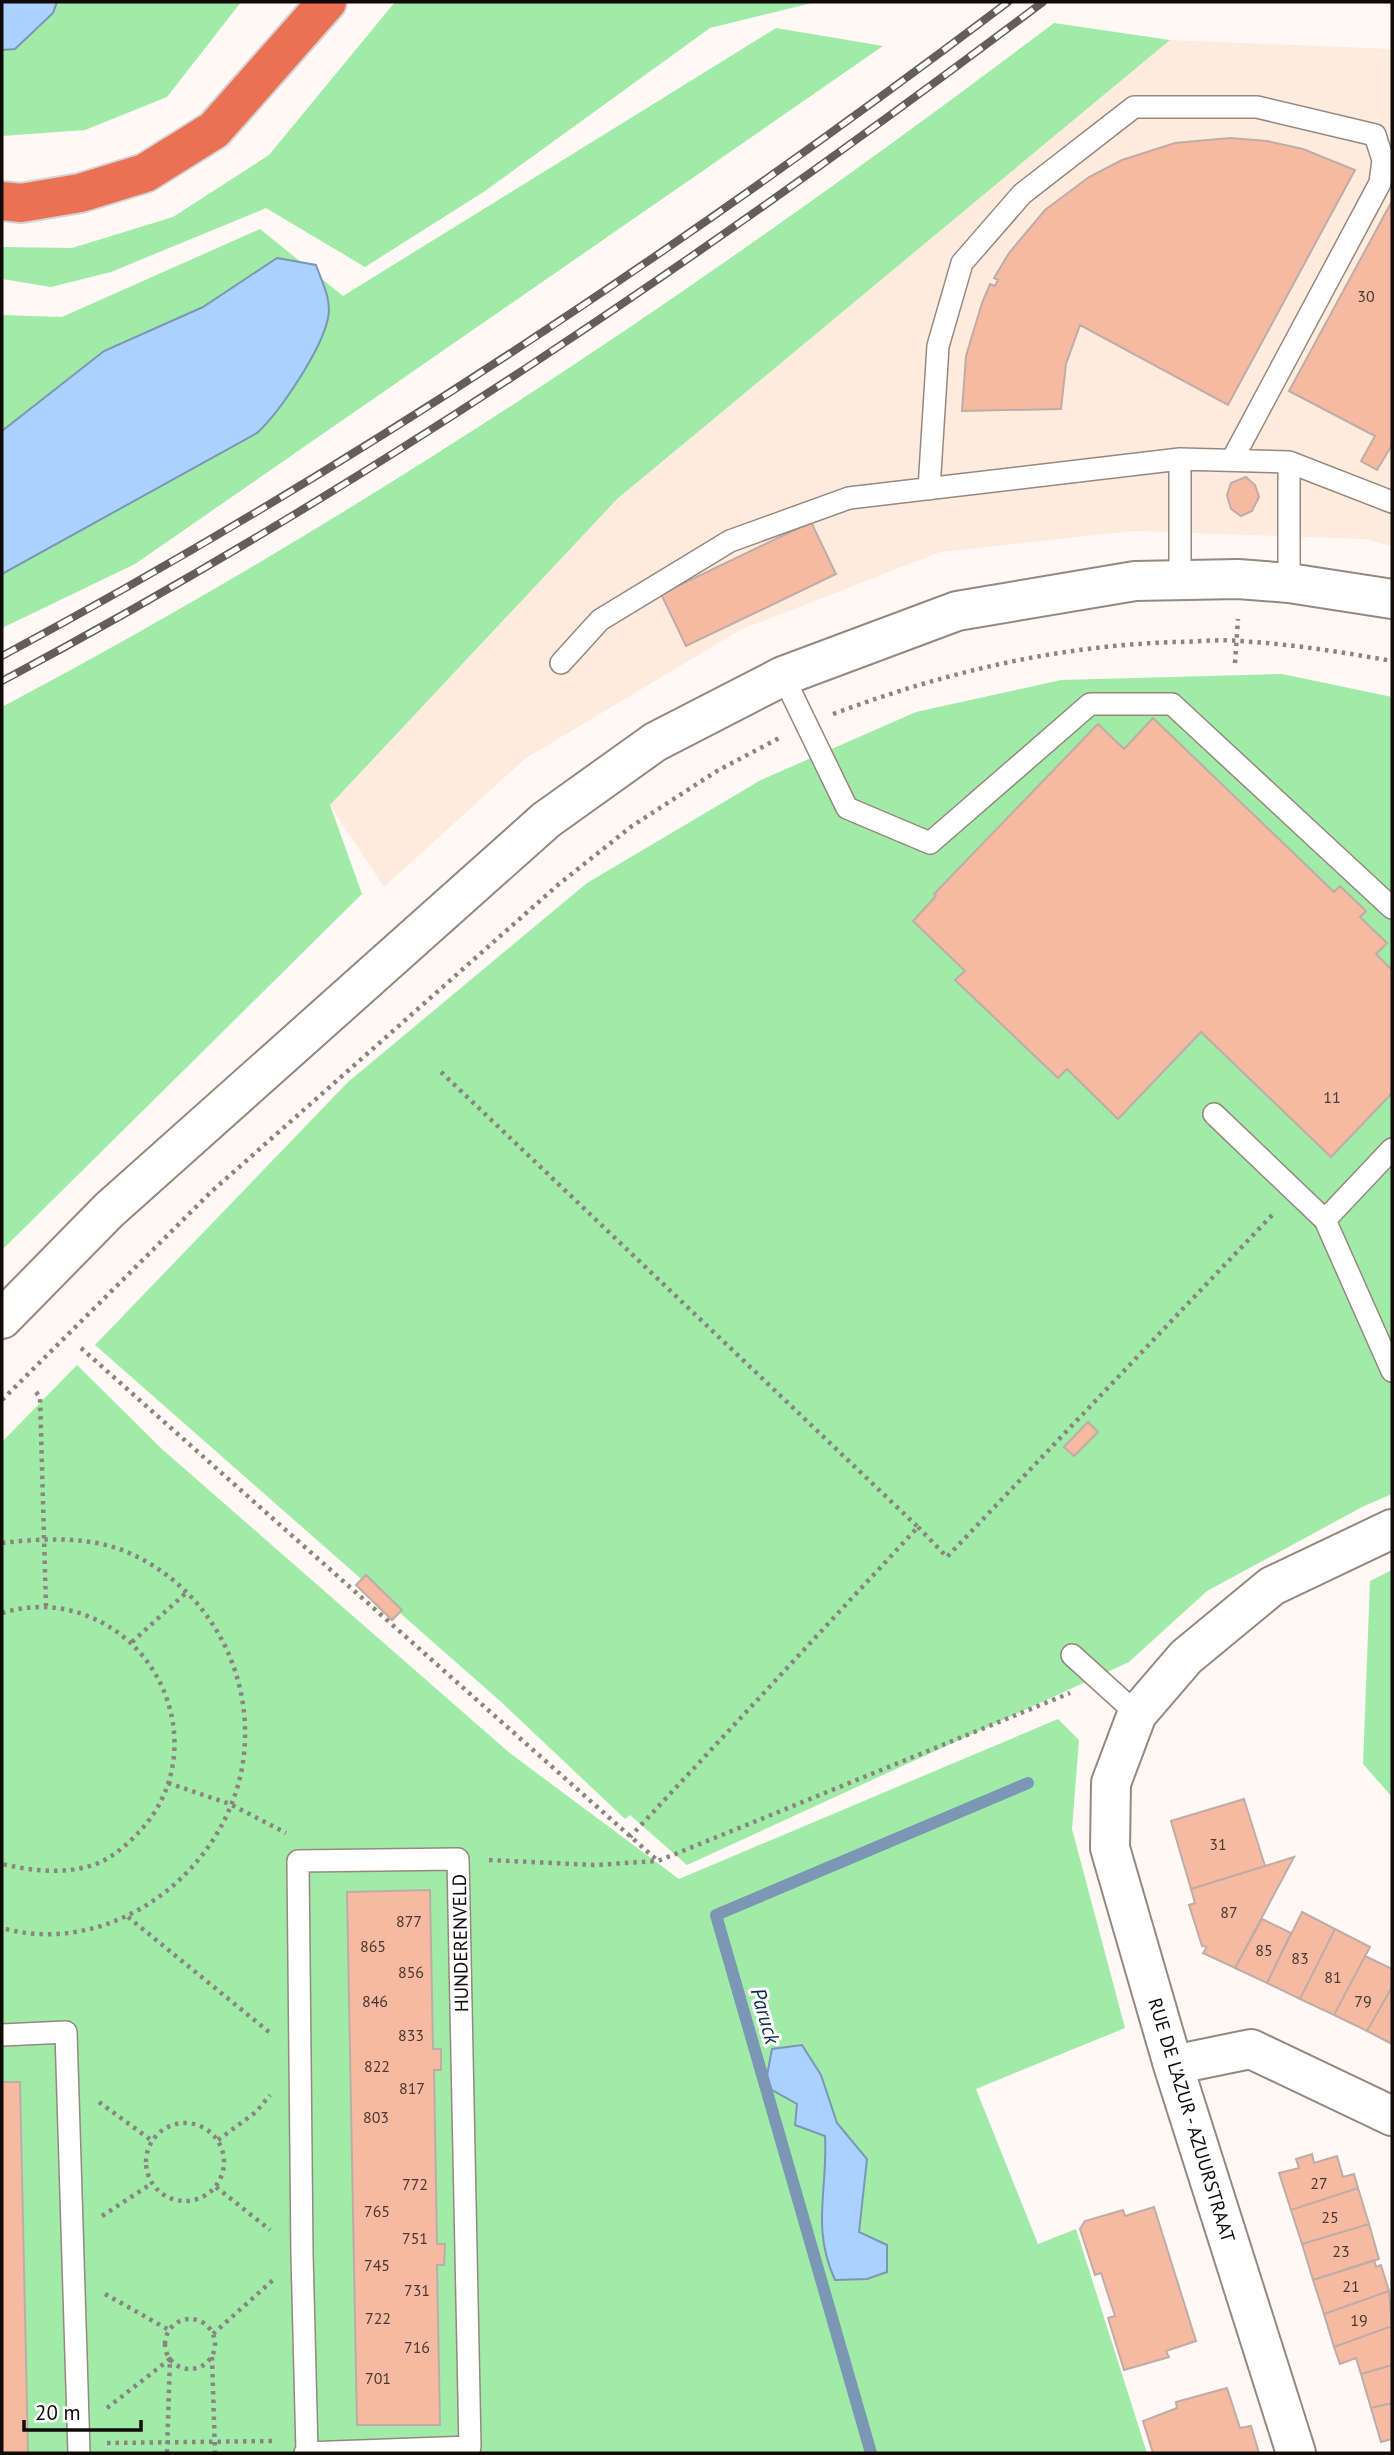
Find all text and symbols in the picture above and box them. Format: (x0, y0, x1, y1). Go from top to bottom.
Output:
house number: 30 (1357, 286, 1375, 306)
house number: 11 (1323, 1087, 1341, 1107)
house number: 31 (1209, 1834, 1227, 1854)
street label: HUNDERENVELD (447, 1874, 473, 2012)
house number: 87 (1220, 1902, 1238, 1922)
house number: 877 (396, 1911, 422, 1931)
house number: 865 (360, 1936, 386, 1956)
house number: 85 (1255, 1940, 1273, 1960)
house number: 83 (1291, 1948, 1309, 1968)
house number: 856 (398, 1962, 424, 1982)
house number: 81 (1324, 1967, 1342, 1987)
water label: Paruck (745, 1985, 787, 2049)
house number: 846 (362, 1991, 388, 2011)
house number: 79 (1354, 1991, 1372, 2011)
street label: RUE DE L'AZUR - AZUURSTRAAT (1143, 1995, 1241, 2246)
house number: 833 (398, 2025, 424, 2045)
house number: 822 (364, 2056, 390, 2076)
house number: 817 (399, 2078, 425, 2098)
house number: 803 (363, 2107, 389, 2127)
house number: 27 (1310, 2173, 1328, 2193)
house number: 772 (402, 2174, 428, 2194)
house number: 765 (364, 2201, 390, 2221)
house number: 25 (1321, 2207, 1339, 2227)
house number: 751 (402, 2228, 428, 2248)
house number: 23 (1332, 2241, 1350, 2261)
house number: 745 (364, 2255, 390, 2275)
house number: 21 (1342, 2276, 1360, 2296)
house number: 731 (404, 2280, 430, 2300)
house number: 722 (365, 2308, 391, 2328)
house number: 19 (1350, 2310, 1368, 2330)
house number: 716 (404, 2337, 430, 2357)
house number: 701 (365, 2368, 391, 2388)
scale bar (24, 2388, 142, 2432)
text: 20 m (35, 2399, 81, 2426)

